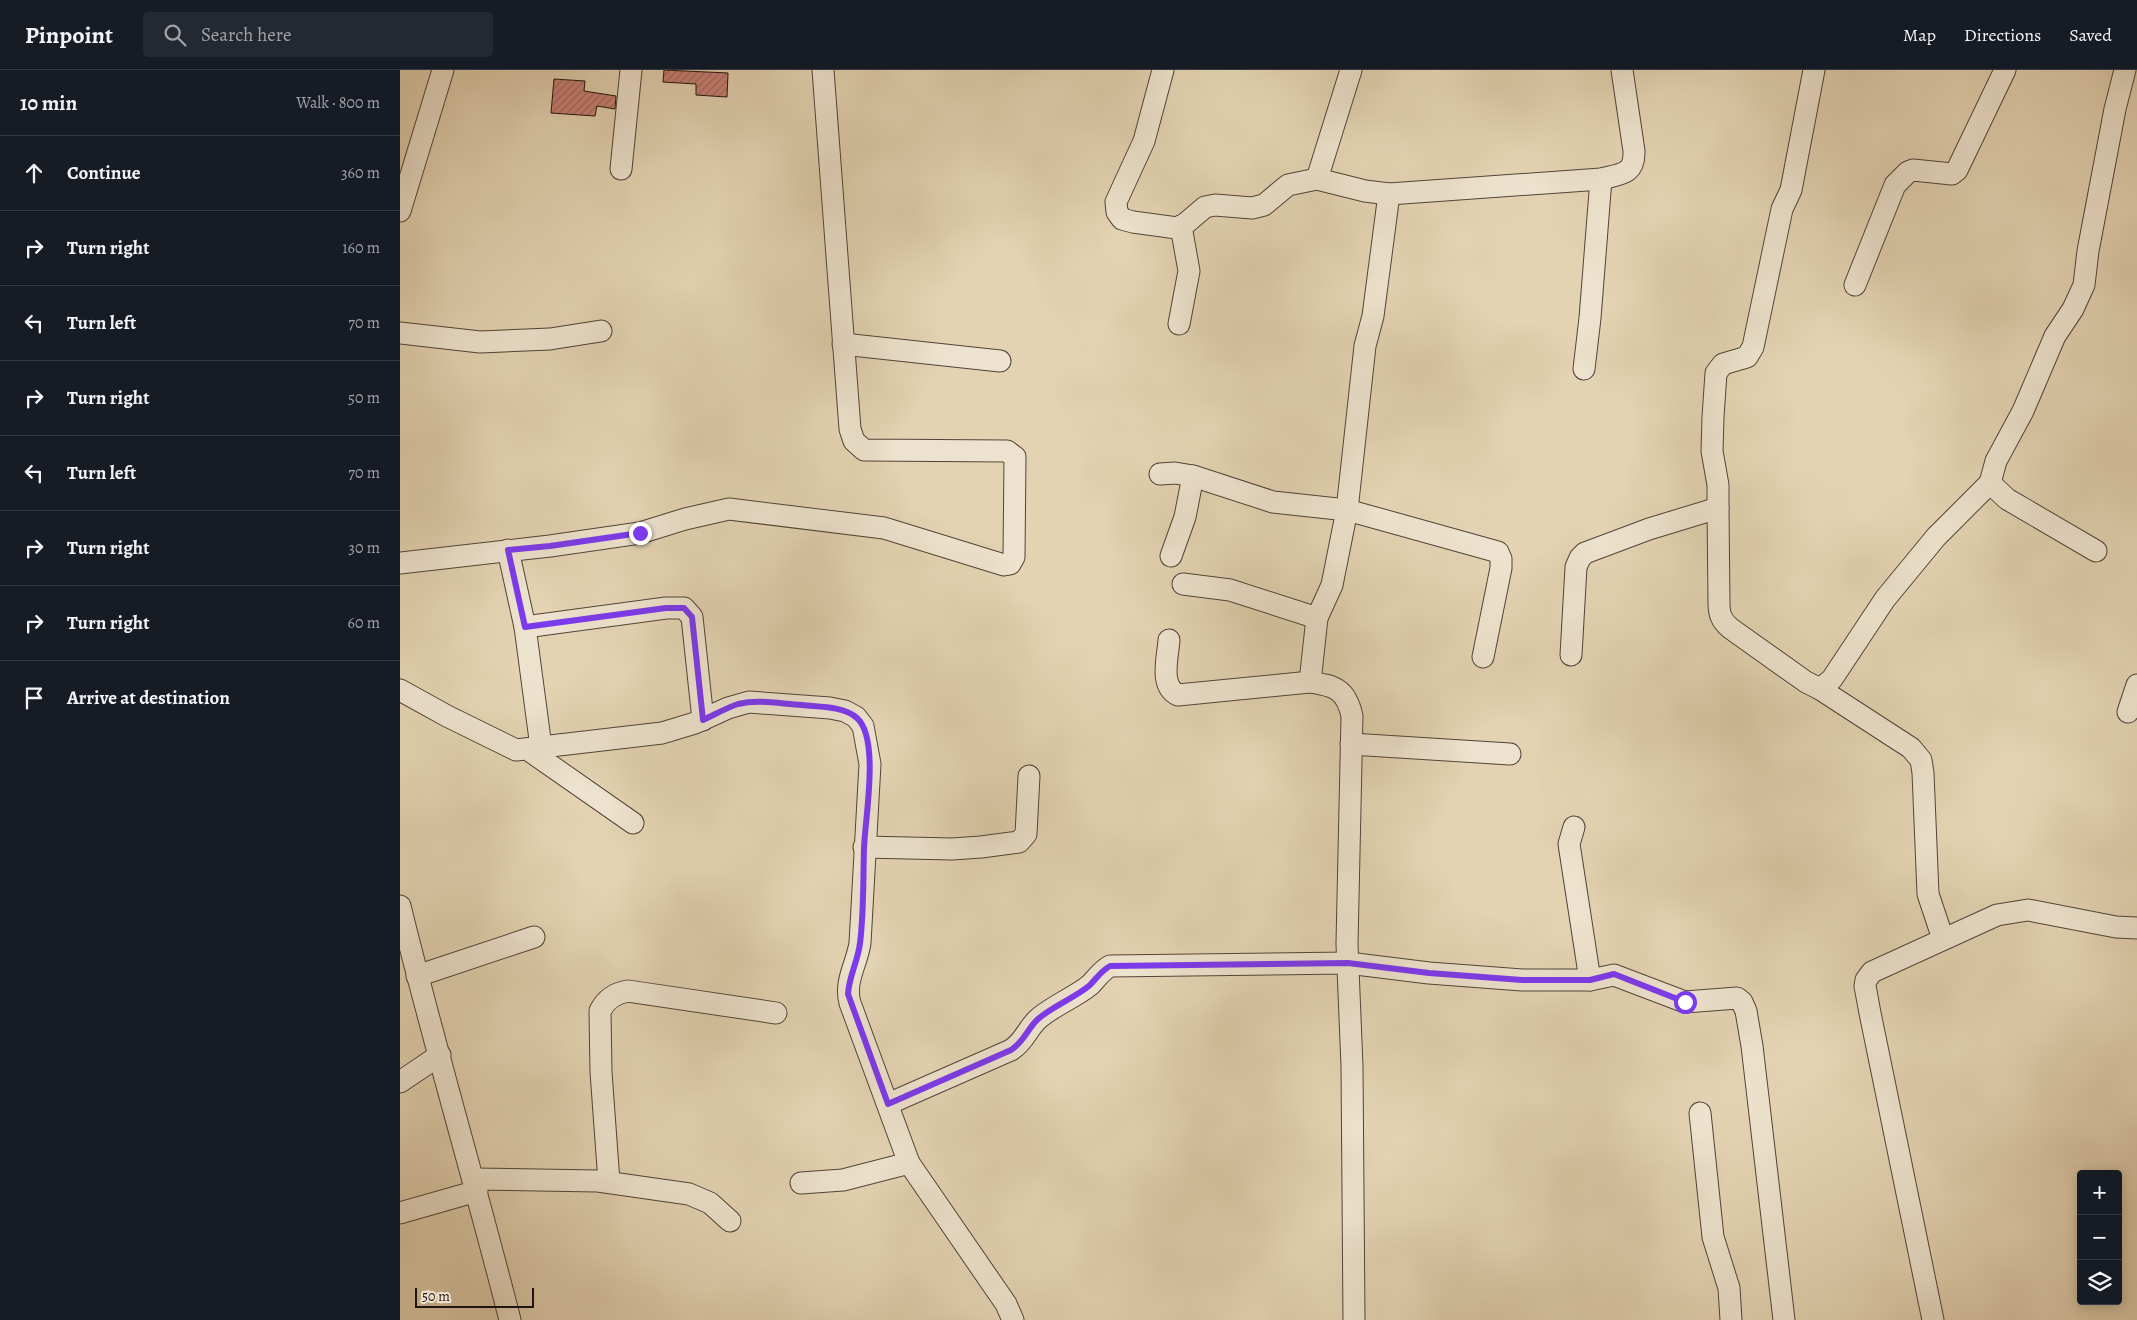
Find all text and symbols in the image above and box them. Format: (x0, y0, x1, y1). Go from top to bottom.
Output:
search box (143, 12, 493, 57)
text: Pinpoint (25, 19, 113, 51)
icon: search (161, 21, 189, 49)
text: Search here (201, 22, 291, 48)
text: Map (1903, 23, 1936, 47)
text: Directions (1964, 23, 2041, 47)
text: Saved (2069, 23, 2112, 47)
text: 10 min (20, 89, 77, 117)
text: Walk · 800 m (296, 92, 380, 114)
icon: ahead (20, 159, 48, 187)
text: Continue (67, 160, 141, 186)
text: 360 m (341, 162, 380, 184)
icon: right (20, 234, 48, 262)
text: Turn right (67, 235, 149, 261)
text: 160 m (342, 237, 380, 259)
icon: left (20, 309, 48, 337)
text: Turn left (67, 310, 136, 336)
text: 70 m (348, 312, 380, 334)
icon: right (20, 384, 48, 412)
text: Turn right (67, 385, 149, 411)
text: 50 m (348, 387, 380, 409)
icon: left (20, 459, 48, 487)
text: Turn left (67, 460, 136, 486)
text: 70 m (348, 462, 380, 484)
route end (629, 522, 652, 545)
icon: right (20, 534, 48, 562)
text: Turn right (67, 535, 149, 561)
text: 30 m (348, 537, 380, 559)
icon: right (20, 609, 48, 637)
text: Turn right (67, 610, 149, 636)
text: 60 m (348, 612, 380, 634)
icon: arrive (20, 684, 48, 712)
text: Arrive at destination (67, 685, 230, 711)
route start (1674, 991, 1697, 1014)
map controls (2077, 1170, 2122, 1305)
button: + (2077, 1170, 2122, 1215)
button: − (2077, 1215, 2122, 1260)
button: layers (2077, 1260, 2122, 1305)
scale bar (415, 1285, 534, 1308)
text: 50 m (422, 1287, 450, 1306)

